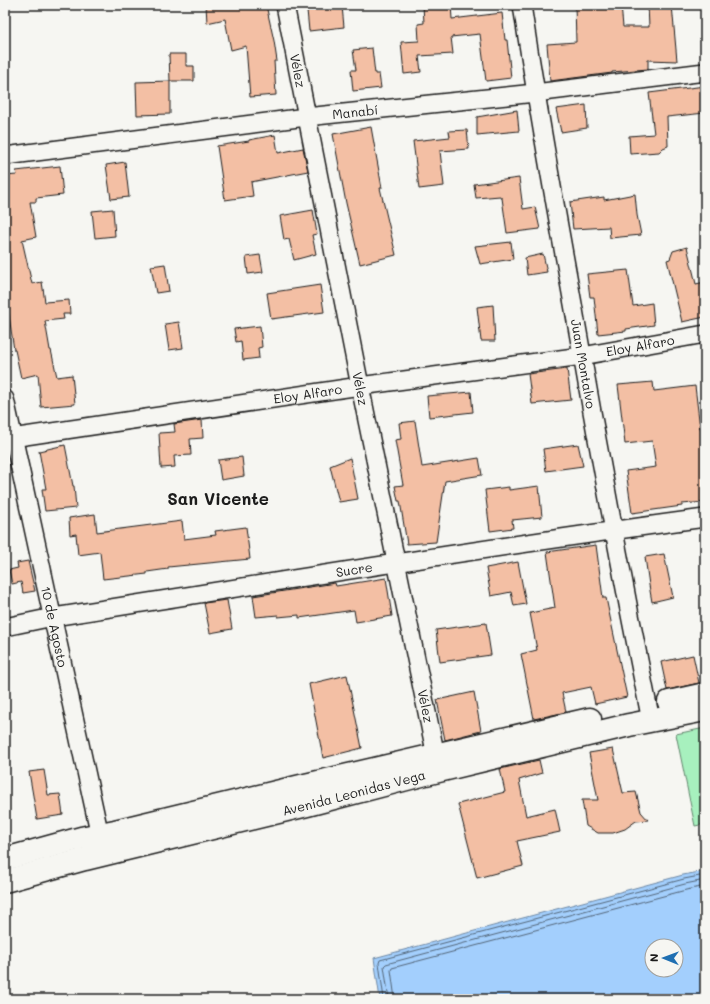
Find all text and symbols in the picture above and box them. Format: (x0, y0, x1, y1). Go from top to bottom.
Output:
street label: Vélez (287, 52, 310, 89)
street label: Manabí (331, 100, 379, 122)
street label: Juan Montalvo (568, 318, 600, 410)
street label: Eloy Alfaro (605, 331, 676, 360)
street label: Vélez (349, 370, 373, 407)
street label: Eloy Alfaro (272, 380, 343, 407)
district label: San Vicente (167, 487, 269, 509)
street label: Sucre (335, 558, 374, 580)
street label: 10 de Agosto (38, 584, 72, 669)
street label: Vélez (414, 688, 438, 724)
street label: Avenida Leonidas Vega (281, 765, 427, 819)
north arrow (644, 938, 684, 978)
text: N (646, 954, 661, 962)

